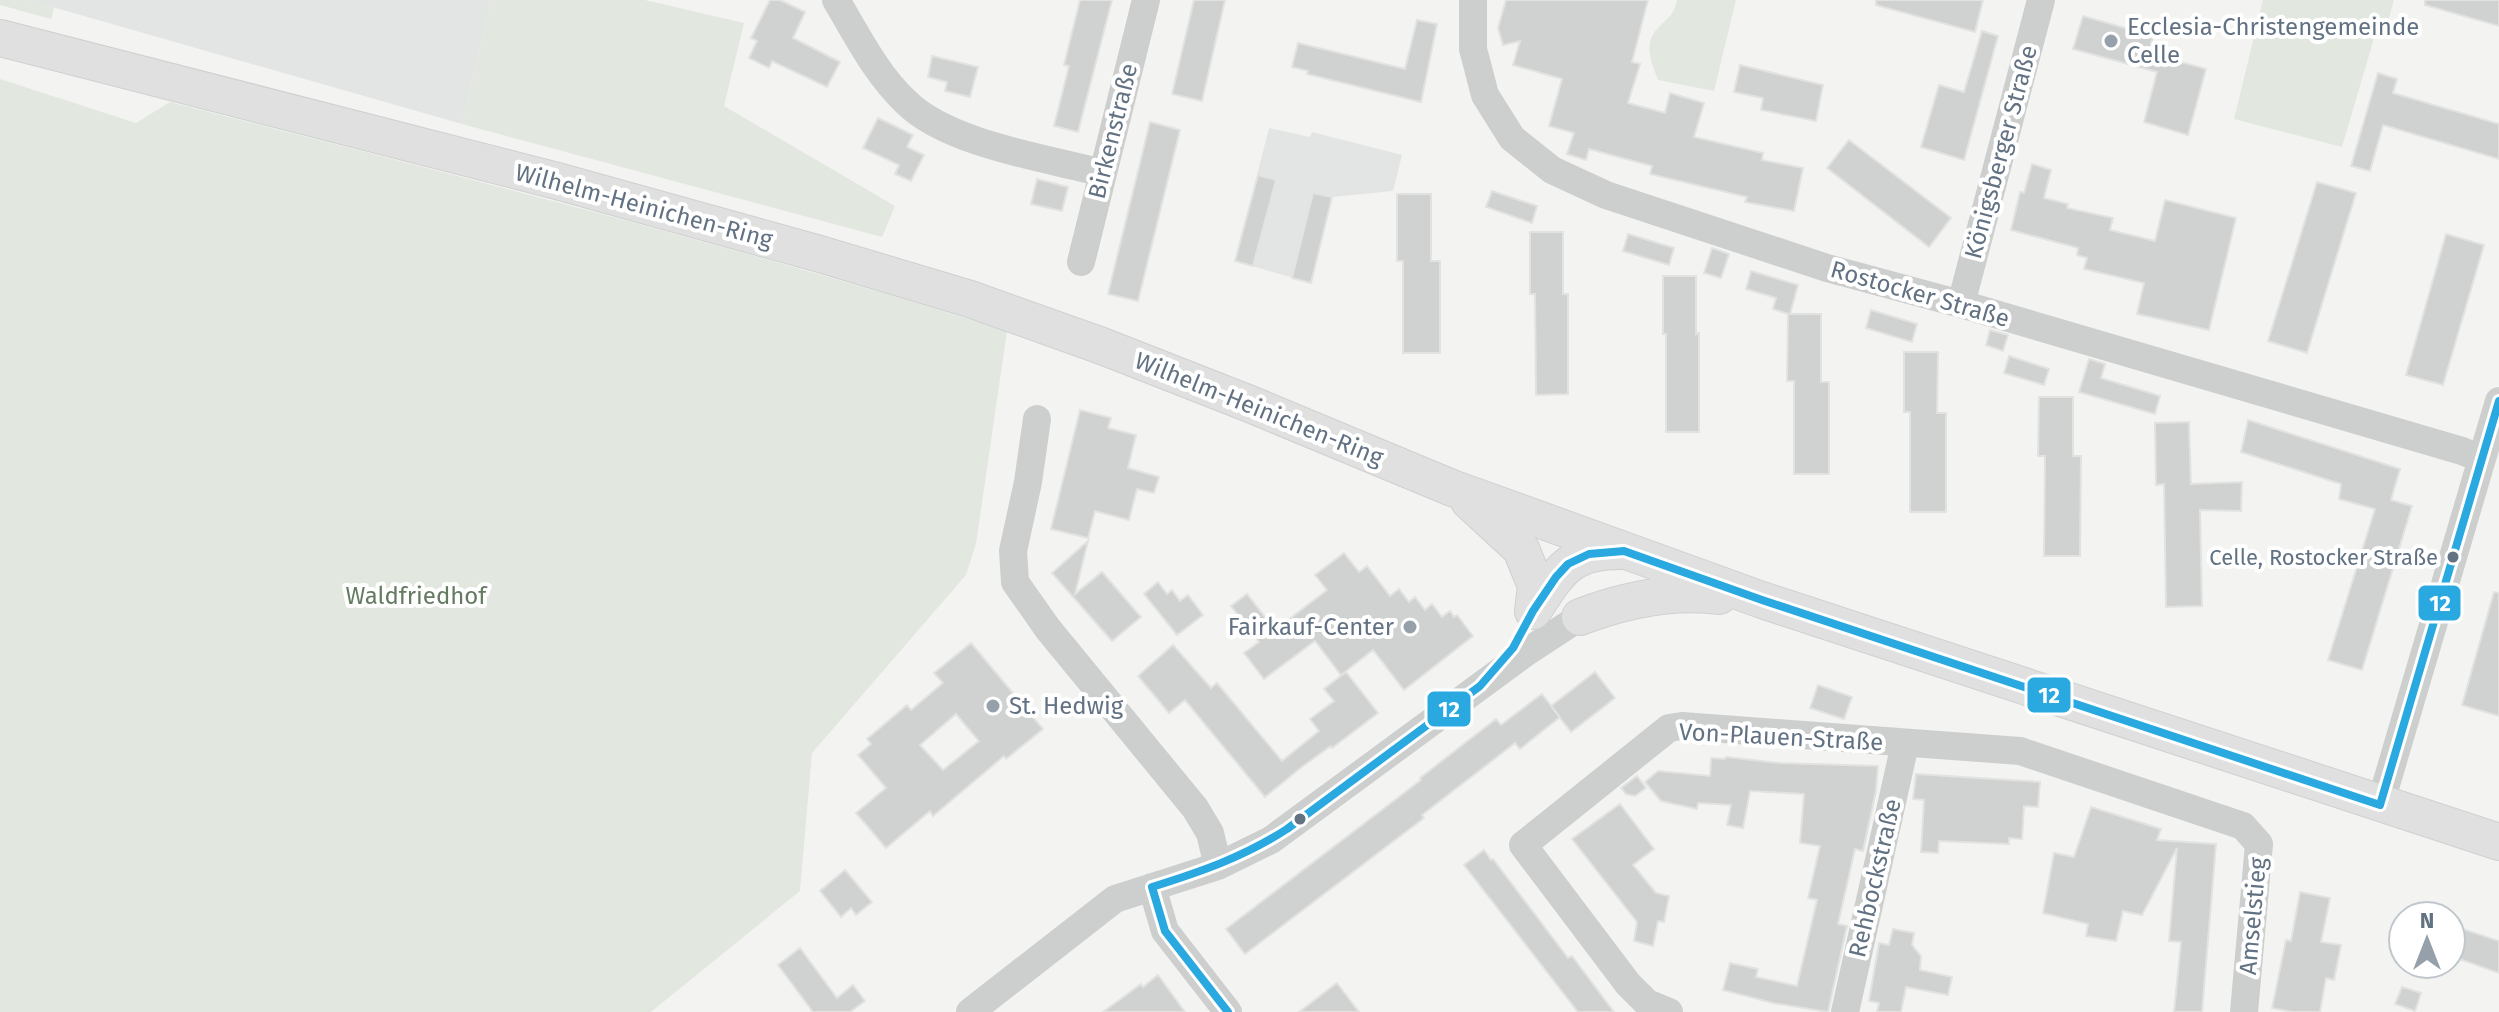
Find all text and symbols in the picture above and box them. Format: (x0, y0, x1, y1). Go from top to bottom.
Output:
place label: Ecclesia-Christengemeinde Celle (2127, 13, 2419, 69)
marker: Ecclesia-Christengemeinde Celle (2102, 32, 2120, 50)
street label: Königsberger Straße (1959, 42, 2043, 262)
street label: Birkenstraße (1083, 60, 1143, 202)
street label: Wilhelm-Heinichen-Ring (512, 158, 776, 254)
street label: Rostocker Straße (1827, 255, 2013, 333)
street label: Wilhelm-Heinichen-Ring (1131, 346, 1388, 472)
place label: Celle, Rostocker Straße (2209, 544, 2438, 571)
marker: Celle, Rostocker Straße (2445, 549, 2461, 565)
park label: Waldfriedhof (346, 582, 488, 610)
line badge: 12 (2417, 584, 2462, 622)
text: 12 (2429, 590, 2451, 617)
place label: Fairkauf-Center (1228, 613, 1395, 641)
marker: Fairkauf-Center (1401, 618, 1419, 636)
line badge: 12 (2026, 676, 2072, 714)
text: 12 (2038, 682, 2060, 709)
line badge: 12 (1426, 690, 1472, 728)
place label: St. Hedwig (1009, 692, 1124, 720)
text: 12 (1438, 696, 1460, 723)
marker: St. Hedwig (984, 697, 1002, 715)
street label: Von-Plauen-Straße (1678, 718, 1884, 756)
street label: Rehbockstraße (1843, 796, 1907, 960)
unlabelled marker (1292, 811, 1308, 827)
street label: Amselstieg (2234, 856, 2272, 976)
north arrow (2387, 900, 2467, 980)
text: N (2420, 907, 2434, 934)

